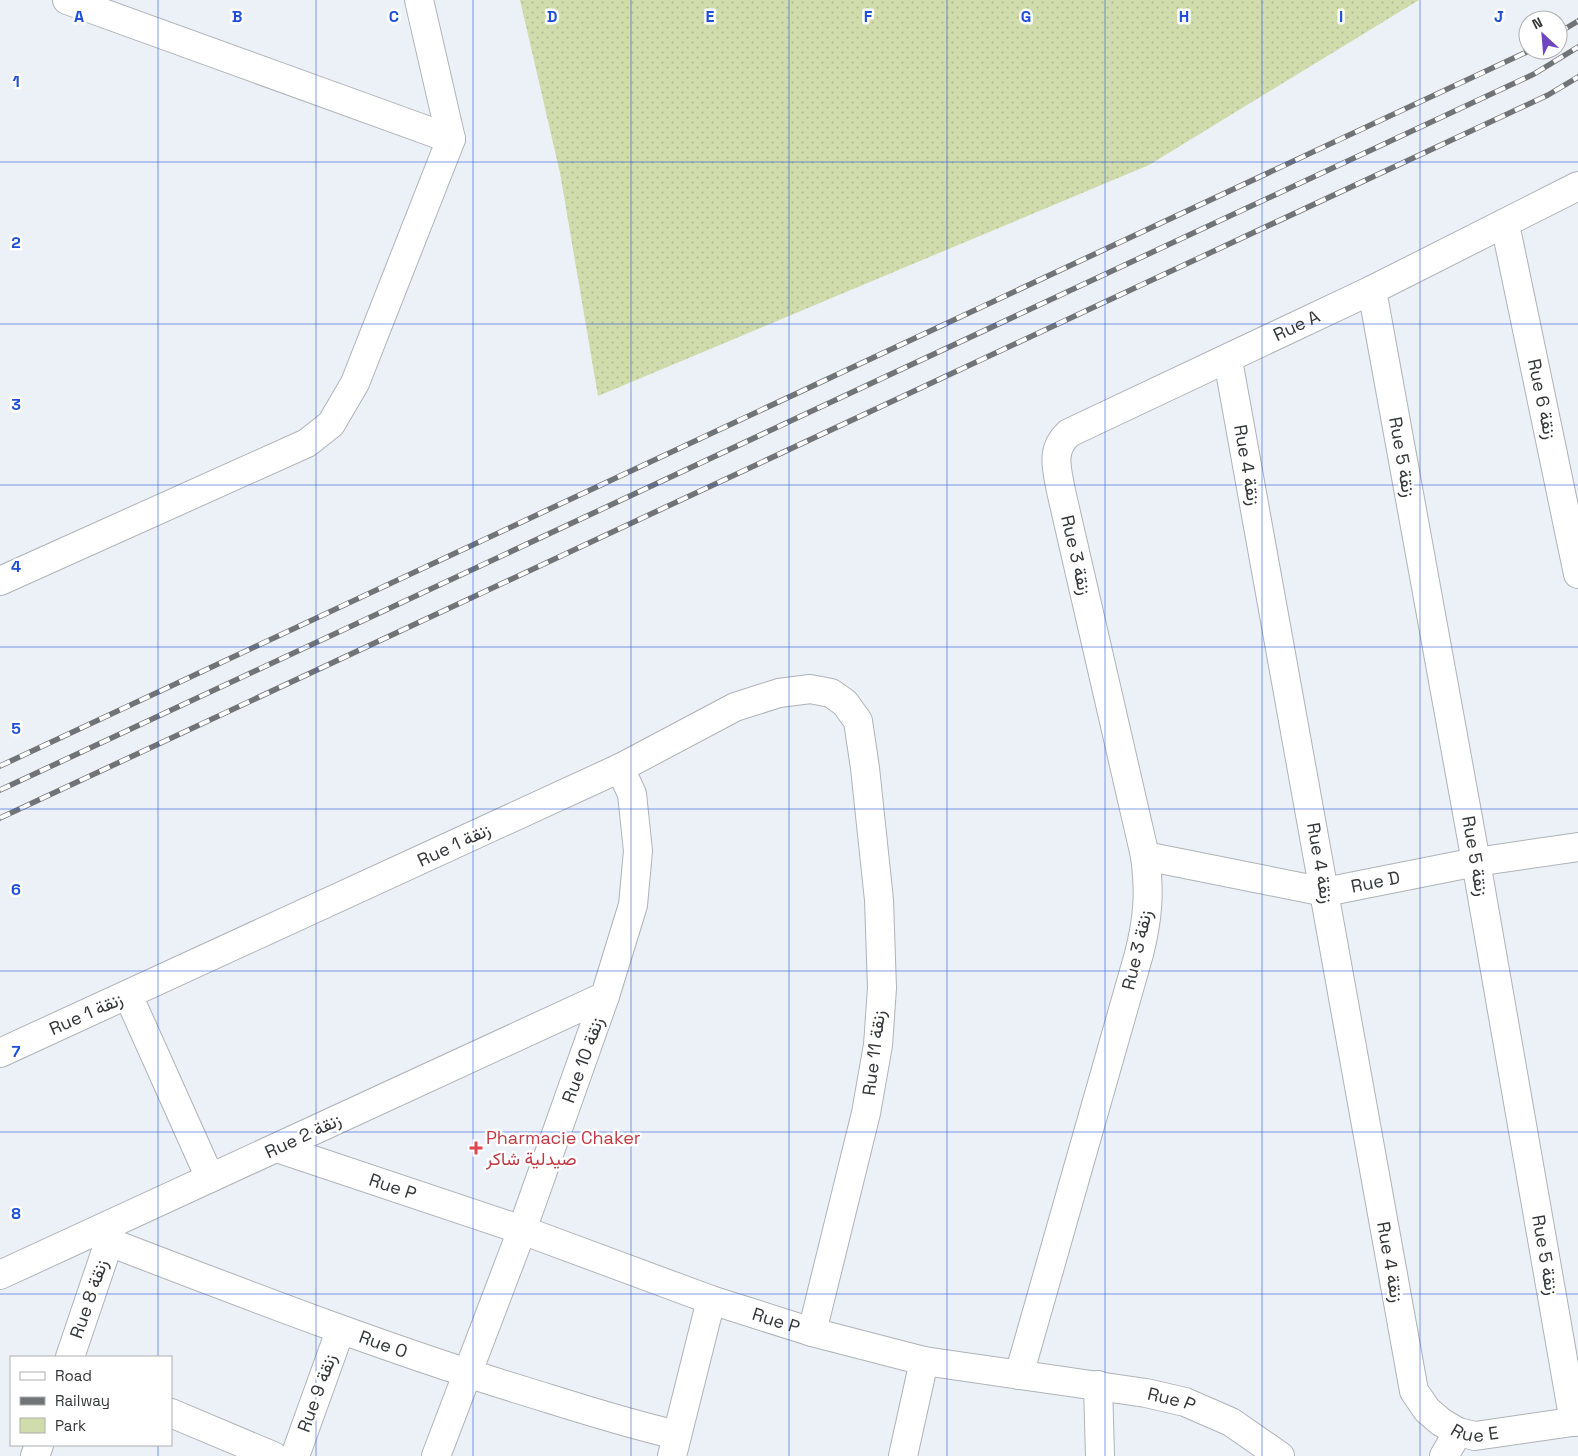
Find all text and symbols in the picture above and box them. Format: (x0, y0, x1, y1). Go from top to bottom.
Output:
text: A (74, 6, 84, 27)
text: B (232, 6, 242, 27)
text: C (389, 6, 399, 27)
text: D (547, 6, 557, 27)
text: E (706, 6, 715, 27)
text: F (864, 6, 873, 27)
text: G (1021, 6, 1031, 27)
text: H (1179, 6, 1189, 27)
text: I (1339, 6, 1343, 27)
text: J (1494, 6, 1504, 27)
north arrow (1518, 10, 1568, 60)
text: N (1529, 13, 1545, 33)
text: 1 (12, 71, 20, 92)
text: 2 (11, 232, 21, 253)
street label: Rue A (1269, 304, 1323, 346)
street label: Rue 6 زنقة (1523, 357, 1562, 441)
text: 3 (11, 394, 21, 415)
street label: Rue 5 زنقة (1384, 415, 1421, 499)
street label: Rue 4 زنقة (1229, 423, 1266, 507)
street label: Rue 3 زنقة (1056, 513, 1097, 597)
text: 4 (11, 556, 21, 577)
text: 5 (11, 718, 21, 739)
street label: Rue 5 زنقة (1457, 814, 1494, 898)
street label: Rue 1 زنقة (414, 818, 494, 871)
street label: Rue 4 زنقة (1302, 821, 1339, 905)
street label: Rue D (1349, 865, 1402, 898)
text: 6 (11, 879, 21, 900)
street label: Rue 3 زنقة (1116, 908, 1157, 992)
street label: Rue 1 زنقة (45, 987, 126, 1040)
street label: Rue 11 زنقة (857, 1009, 890, 1097)
street label: Rue 10 زنقة (556, 1014, 609, 1106)
text: 7 (12, 1041, 21, 1062)
street label: Rue 2 زنقة (261, 1108, 345, 1163)
place label: Pharmacie Chaker صيدلية شاكر (485, 1126, 641, 1170)
marker: Pharmacie Chaker صيدلية شاكر (470, 1142, 482, 1154)
street label: Rue P (366, 1168, 420, 1205)
text: 8 (11, 1203, 21, 1224)
street label: Rue 5 زنقة (1527, 1213, 1564, 1297)
street label: Rue 4 زنقة (1372, 1220, 1409, 1304)
street label: Rue 8 زنقة (64, 1256, 113, 1341)
street label: Rue P (749, 1302, 803, 1338)
street label: Rue O (356, 1325, 411, 1363)
street label: Rue 9 زنقة (292, 1351, 341, 1435)
legend (10, 1356, 172, 1446)
text: Road (55, 1366, 92, 1385)
street label: Rue P (1145, 1382, 1199, 1416)
text: Railway (55, 1391, 110, 1410)
text: Park (55, 1416, 86, 1435)
street label: Rue E (1447, 1418, 1500, 1447)

